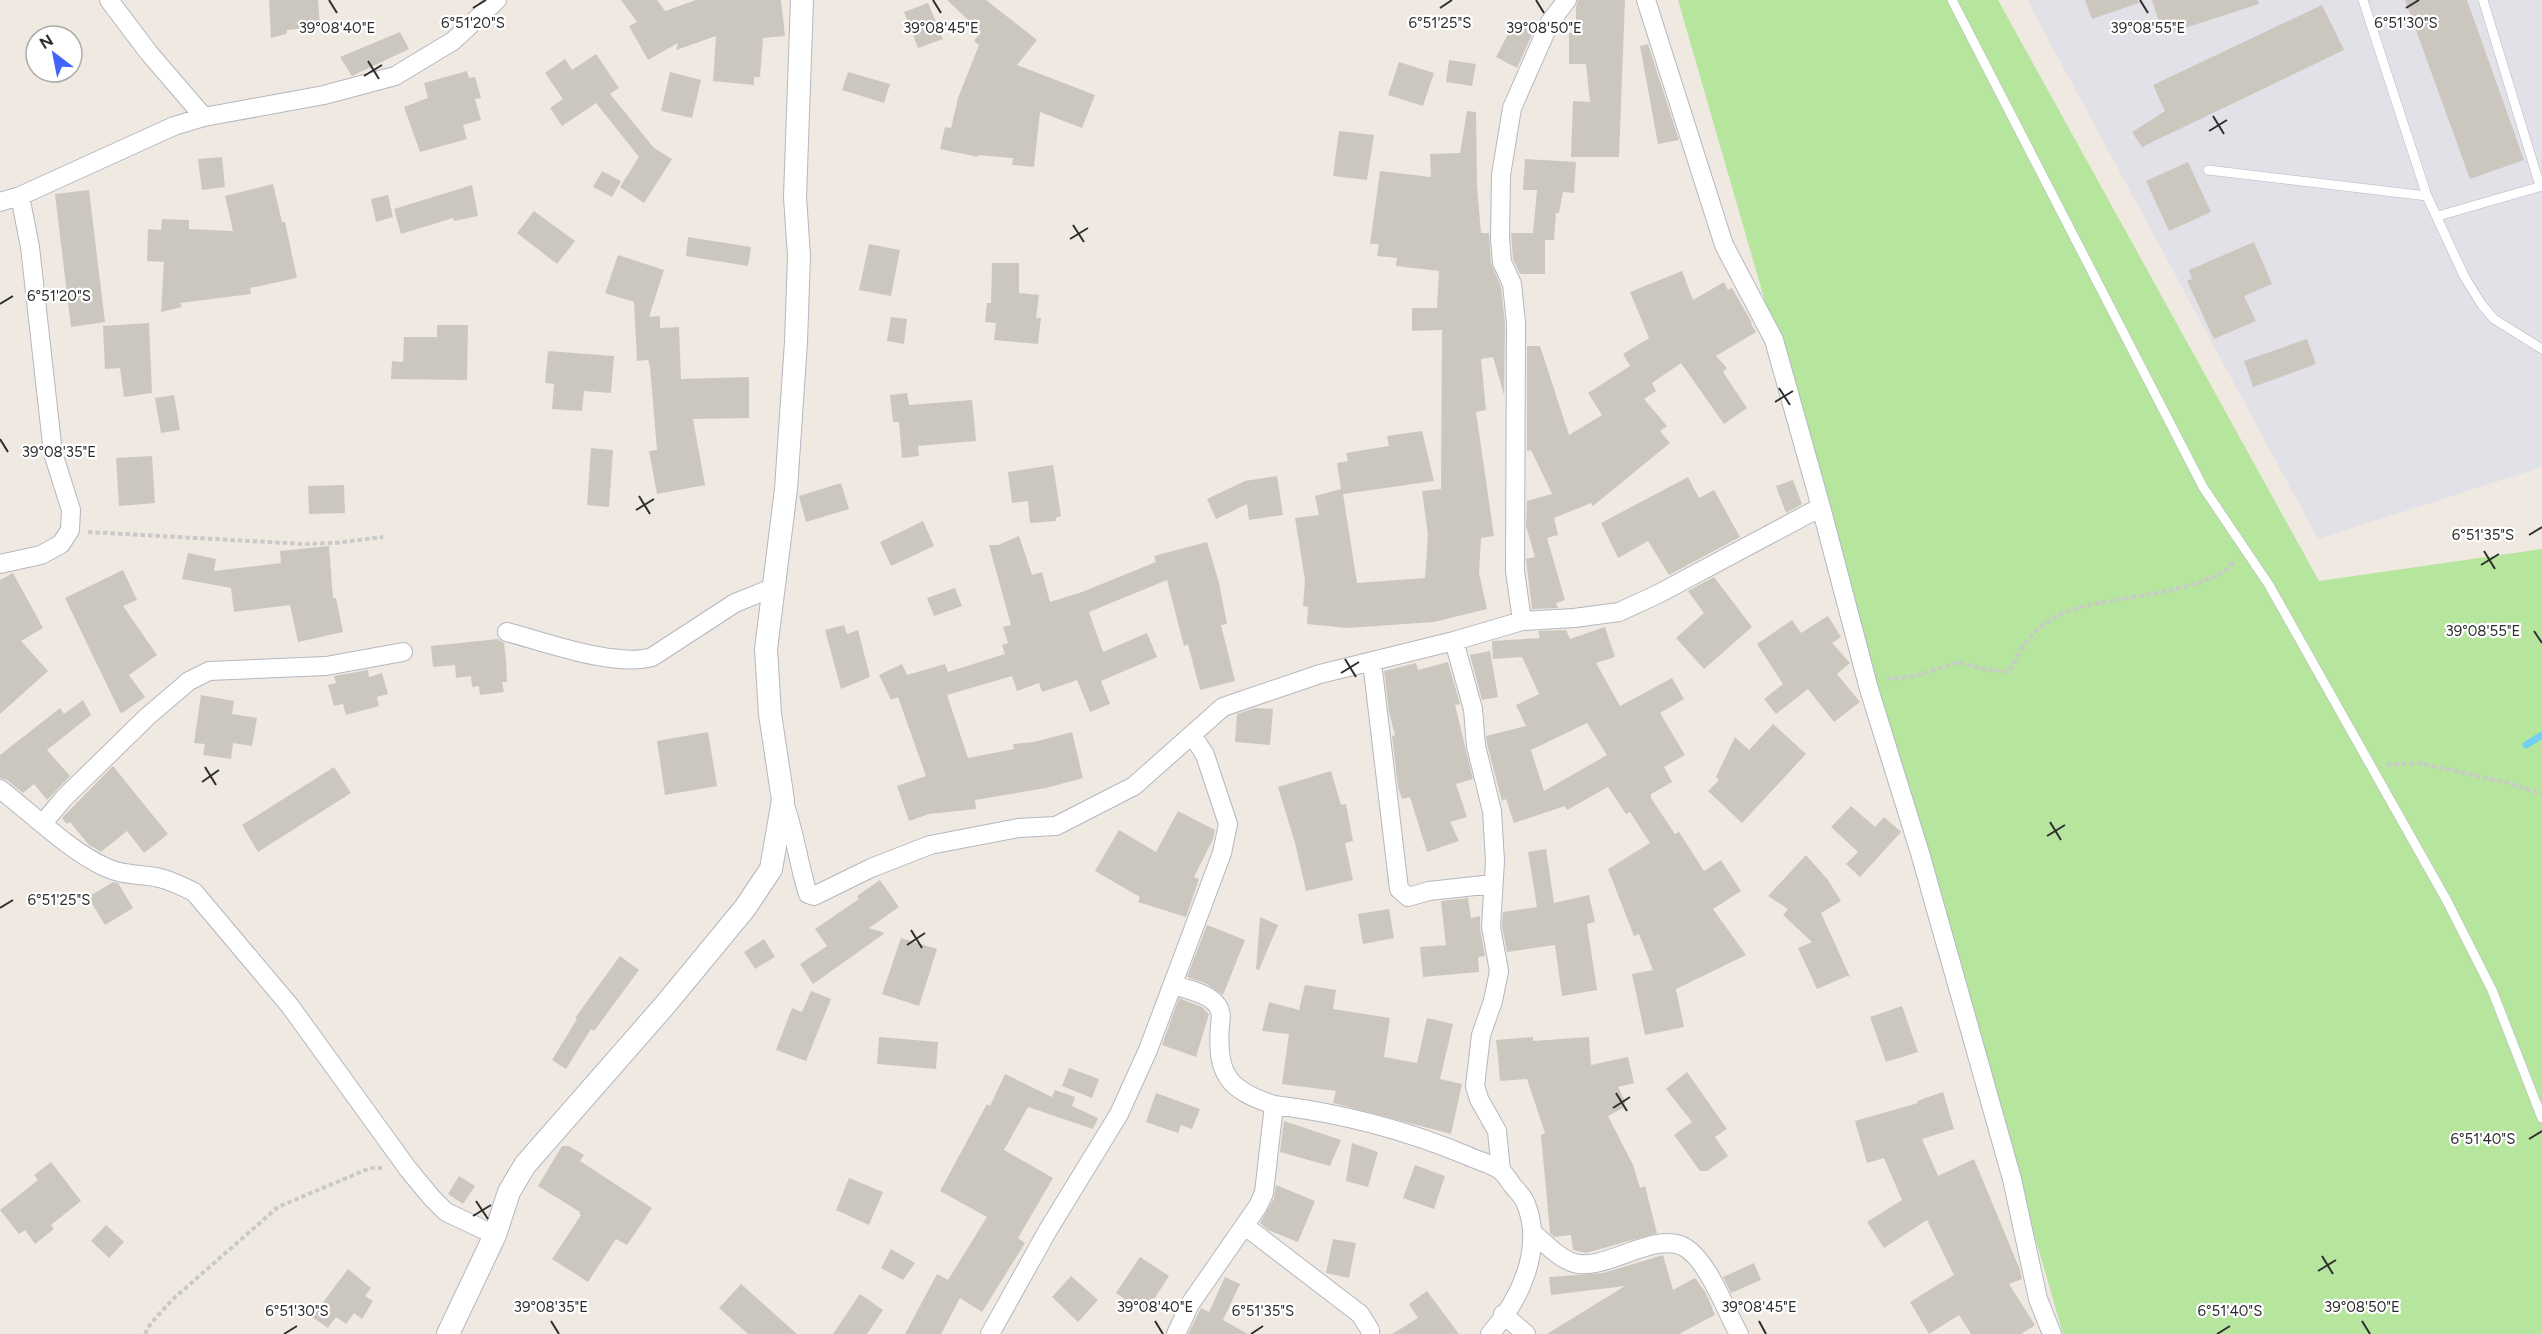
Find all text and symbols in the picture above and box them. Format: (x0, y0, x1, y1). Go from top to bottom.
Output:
text: 6°51'20"S (441, 14, 505, 32)
text: 6°51'25"S (1409, 14, 1471, 32)
text: 6°51'30"S (2374, 14, 2438, 32)
text: 39°08'40"E (299, 19, 375, 37)
text: 39°08'45"E (903, 19, 979, 37)
text: 39°08'50"E (1506, 19, 1582, 37)
text: 39°08'55"E (2111, 19, 2185, 37)
north arrow (24, 24, 84, 84)
text: N (36, 30, 57, 53)
text: 6°51'20"S (27, 287, 91, 305)
text: 39°08'35"E (22, 443, 96, 461)
text: 6°51'35"S (2452, 526, 2514, 544)
text: 39°08'55"E (2446, 622, 2520, 640)
text: 6°51'25"S (28, 891, 90, 909)
text: 6°51'40"S (2451, 1130, 2515, 1148)
text: 39°08'35"E (514, 1298, 588, 1316)
text: 39°08'40"E (1117, 1298, 1193, 1316)
text: 39°08'45"E (1721, 1298, 1797, 1316)
text: 39°08'50"E (2324, 1298, 2400, 1316)
text: 6°51'30"S (265, 1302, 329, 1320)
text: 6°51'35"S (1232, 1302, 1294, 1320)
text: 6°51'40"S (2198, 1302, 2262, 1320)

